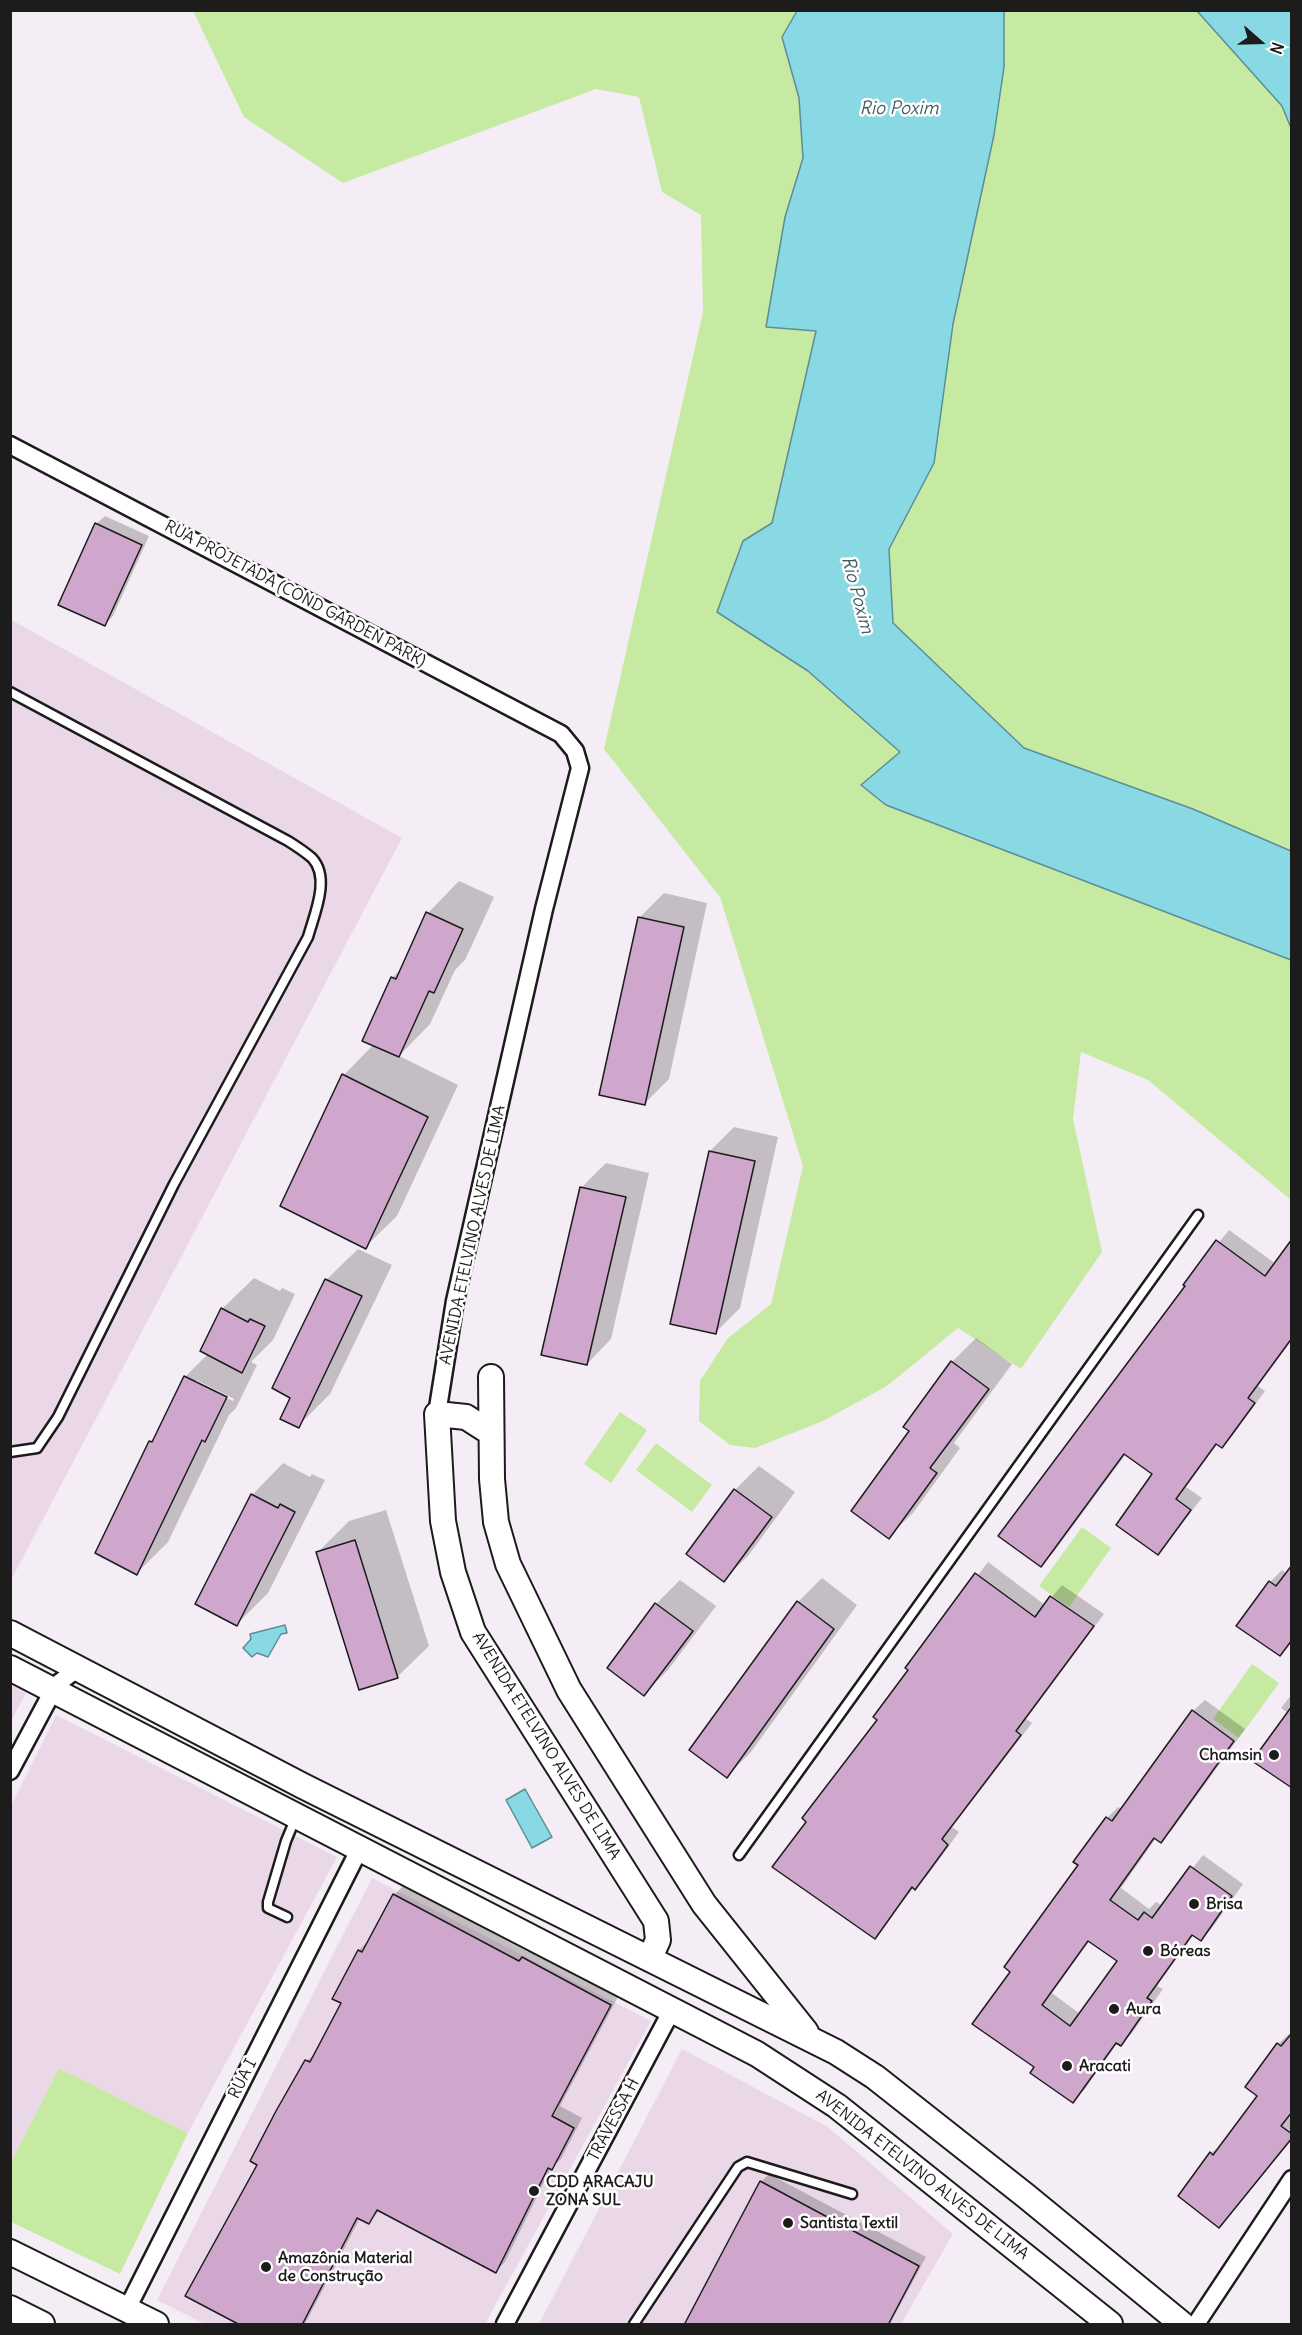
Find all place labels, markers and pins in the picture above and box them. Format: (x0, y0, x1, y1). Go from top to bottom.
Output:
place label: Chamsin (1199, 1745, 1262, 1765)
marker: Chamsin (1267, 1748, 1281, 1762)
place label: Brisa (1206, 1894, 1243, 1914)
marker: Brisa (1187, 1897, 1201, 1911)
place label: Bóreas (1160, 1941, 1211, 1961)
marker: Bóreas (1141, 1944, 1155, 1958)
place label: Aura (1126, 1999, 1161, 2019)
marker: Aura (1107, 2002, 1121, 2016)
place label: Aracati (1079, 2056, 1131, 2076)
marker: Aracati (1060, 2059, 1074, 2073)
place label: CDD ARACAJU ZONA SUL (546, 2172, 654, 2210)
marker: CDD ARACAJU ZONA SUL (527, 2184, 541, 2198)
place label: Santista Textil (800, 2213, 898, 2233)
marker: Santista Textil (781, 2216, 795, 2230)
place label: Amazônia Material de Construção (278, 2248, 412, 2286)
marker: Amazônia Material de Construção (259, 2260, 273, 2274)

